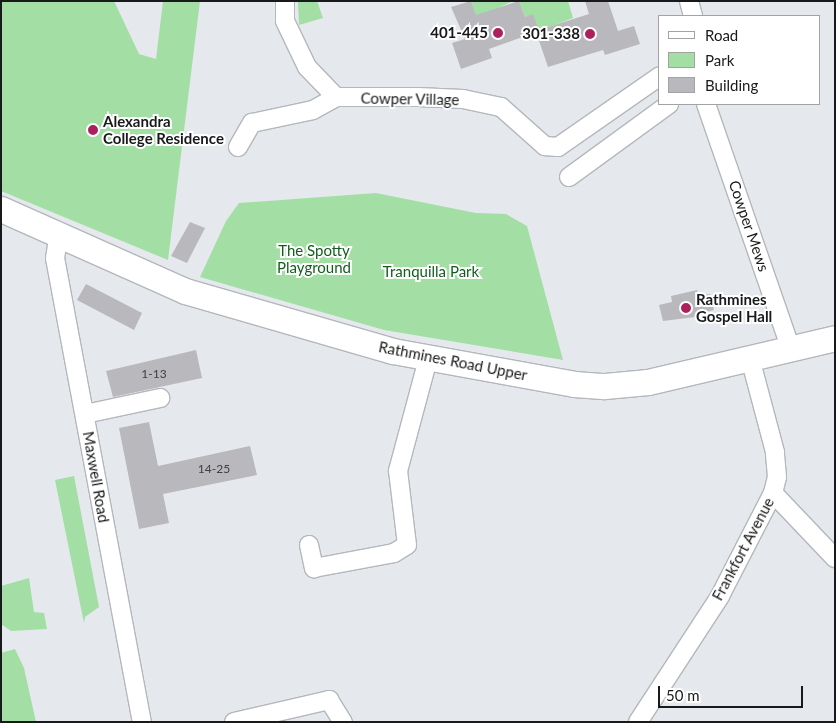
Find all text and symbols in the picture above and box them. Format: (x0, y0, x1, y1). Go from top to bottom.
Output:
legend (658, 15, 821, 105)
place label: 401-445 (430, 24, 488, 42)
place label: 301-338 (522, 25, 580, 43)
text: Road (705, 26, 738, 44)
marker: 401-445 (492, 27, 504, 39)
marker: 301-338 (584, 28, 596, 40)
text: Park (705, 51, 734, 69)
text: Building (705, 76, 758, 94)
street label: Cowper Village (360, 89, 460, 109)
place label: Alexandra College Residence (103, 112, 224, 147)
marker: Alexandra College Residence (87, 124, 99, 136)
street label: Cowper Mews (725, 178, 773, 274)
park label: The Spotty Playground (277, 241, 351, 276)
park label: Tranquilla Park (383, 263, 479, 281)
place label: Rathmines Gospel Hall (696, 290, 772, 325)
marker: Rathmines Gospel Hall (680, 302, 692, 314)
street label: Rathmines Road Upper (377, 338, 529, 384)
house number: 1-13 (141, 367, 167, 381)
street label: Maxwell Road (79, 430, 113, 524)
house number: 14-25 (198, 462, 230, 476)
street label: Frankfort Avenue (708, 494, 778, 604)
scale bar (661, 676, 806, 708)
text: 50 m (666, 686, 700, 704)

